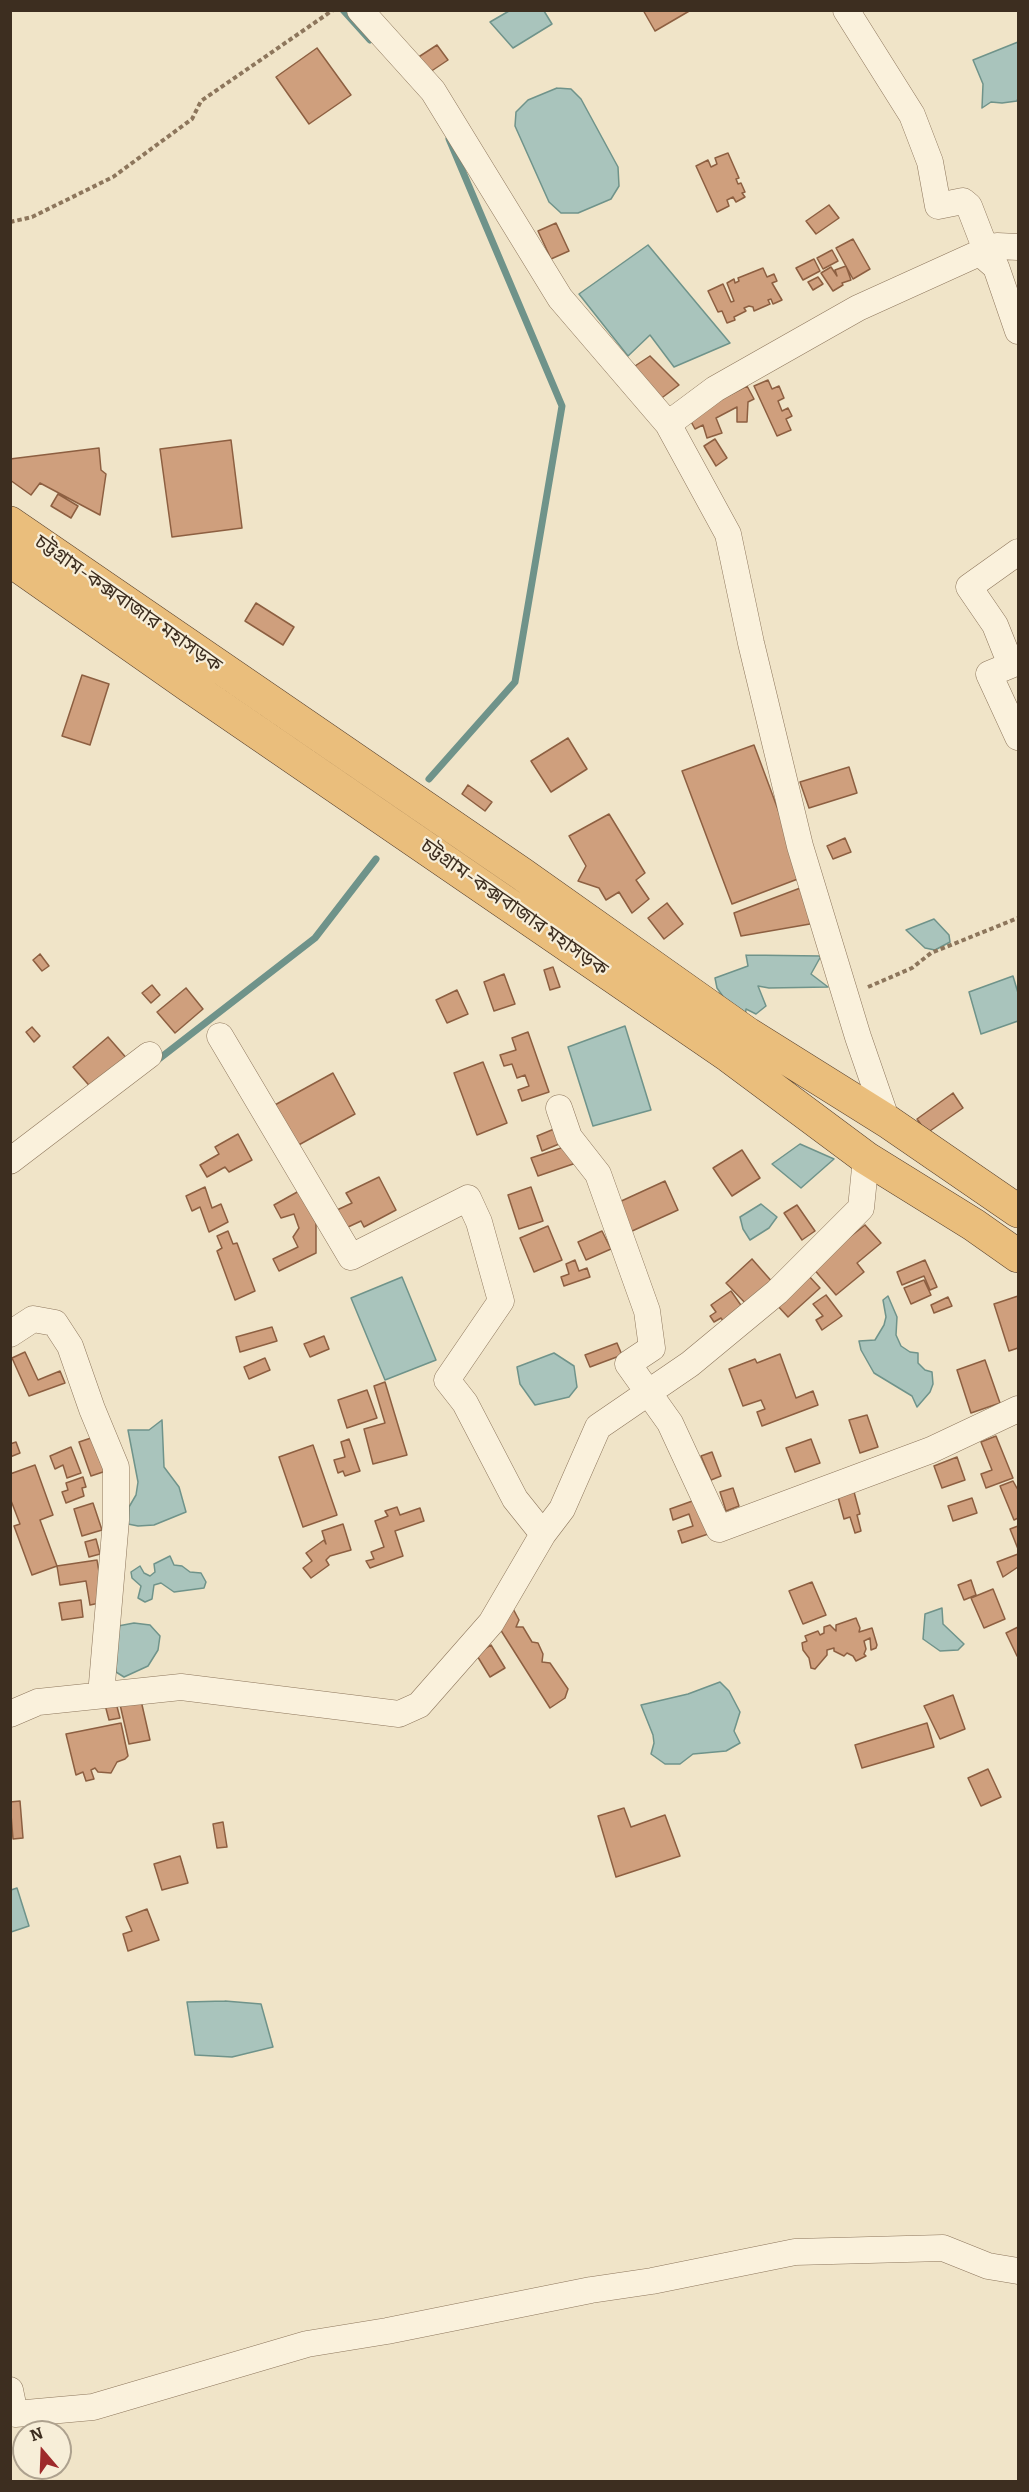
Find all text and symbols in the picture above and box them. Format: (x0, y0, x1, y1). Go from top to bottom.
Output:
street label: চট্টগ্রাম-কক্সবাজার মহাসড়ক (30, 530, 226, 678)
street label: চট্টগ্রাম-কক্সবাজার মহাসড়ক (416, 834, 612, 982)
north arrow (12, 2420, 72, 2480)
text: N (28, 2423, 46, 2445)

